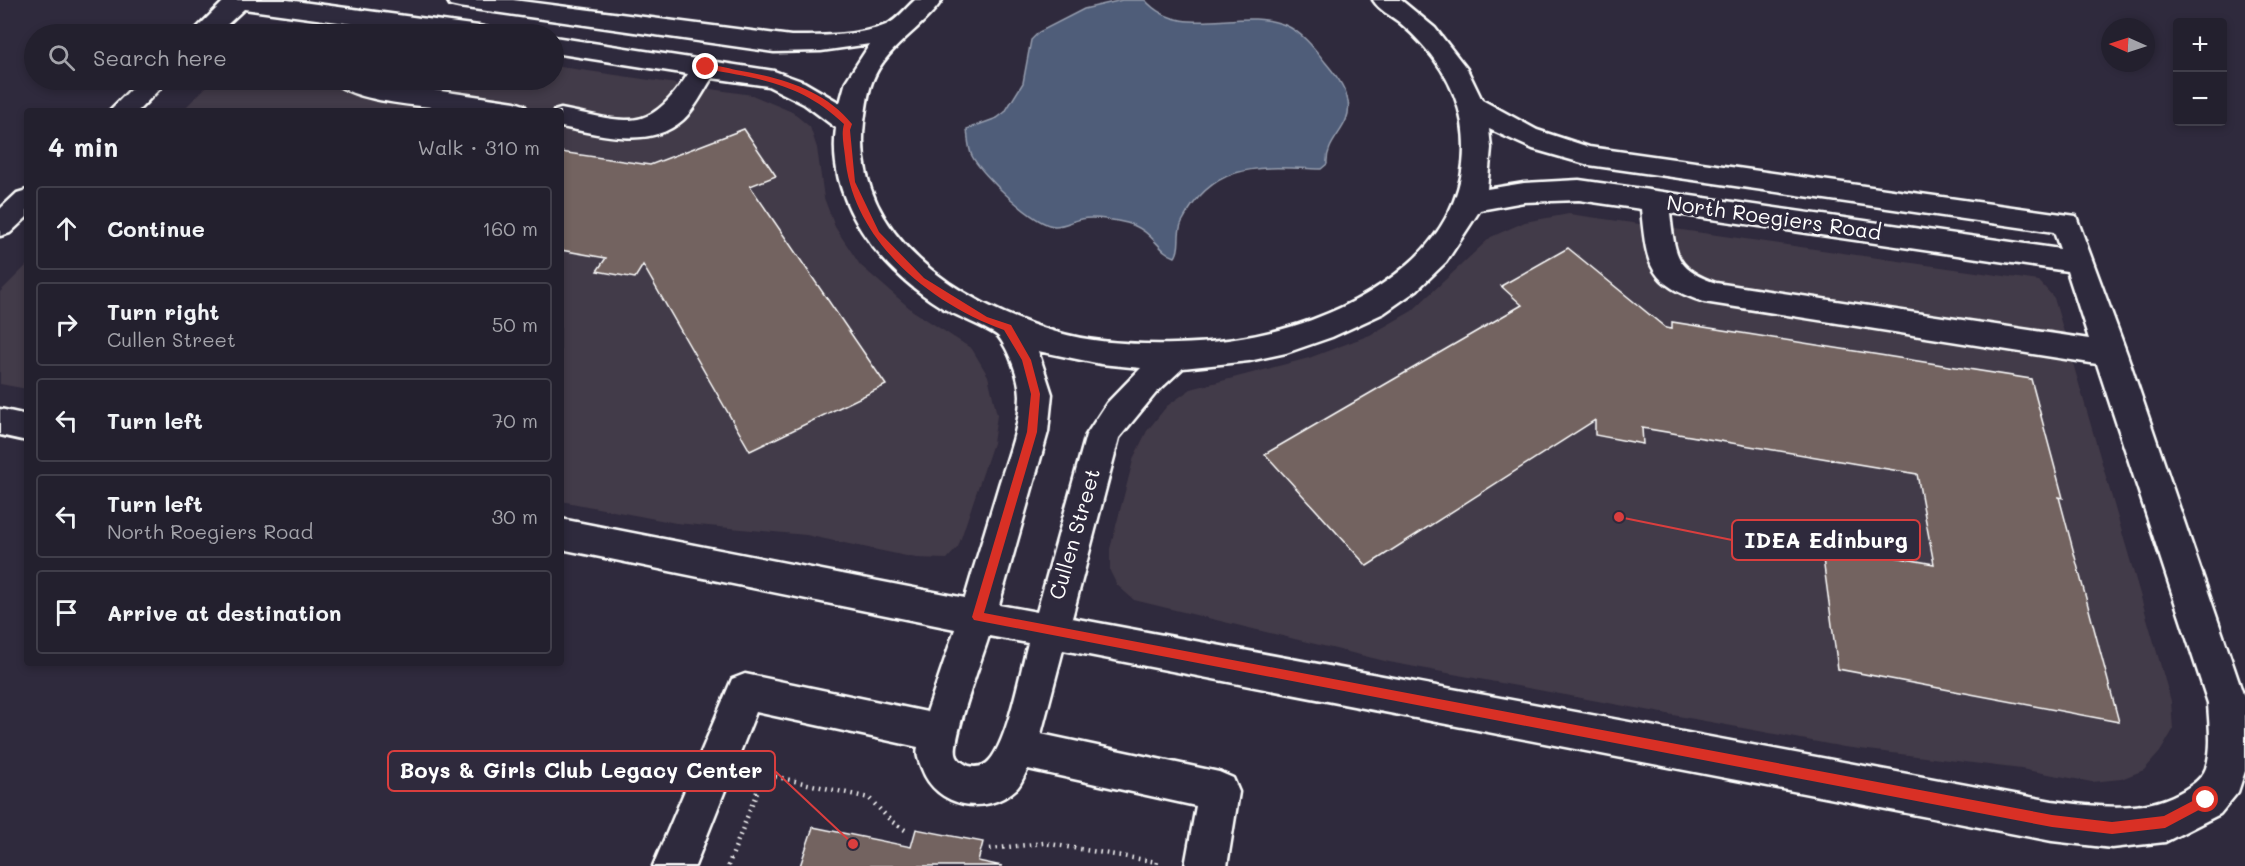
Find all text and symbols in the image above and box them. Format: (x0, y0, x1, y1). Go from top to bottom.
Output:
north arrow (2101, 18, 2155, 72)
map controls (2173, 18, 2227, 126)
button: + (2173, 18, 2227, 72)
search box (24, 24, 564, 90)
icon: search (45, 41, 78, 74)
text: Search here (93, 43, 227, 72)
route end (692, 53, 718, 79)
button: − (2173, 72, 2227, 126)
text: 4 min (48, 130, 118, 164)
text: Walk · 310 m (417, 134, 540, 160)
street label: North Roegiers Road (1665, 188, 1883, 245)
icon: ahead (50, 212, 83, 245)
text: Continue (107, 214, 205, 243)
text: 160 m (482, 215, 538, 241)
text: Turn right (107, 297, 219, 326)
icon: right (50, 308, 83, 341)
text: 50 m (492, 311, 538, 337)
text: Cullen Street (107, 326, 236, 352)
icon: left (50, 404, 83, 437)
text: Turn left (107, 406, 203, 435)
text: 70 m (492, 407, 538, 433)
street label: Cullen Street (1042, 465, 1105, 602)
text: Turn left (107, 489, 203, 518)
icon: left (50, 500, 83, 533)
text: 30 m (492, 503, 538, 529)
text: North Roegiers Road (107, 518, 313, 544)
callout: IDEA Edinburg (1732, 520, 1920, 560)
text: IDEA Edinburg (1744, 525, 1908, 554)
icon: arrive (50, 596, 83, 629)
text: Arrive at destination (107, 598, 342, 627)
callout: Boys & Girls Club Legacy Center (388, 751, 775, 791)
text: Boys & Girls Club Legacy Center (400, 755, 762, 784)
route start (2192, 786, 2218, 812)

